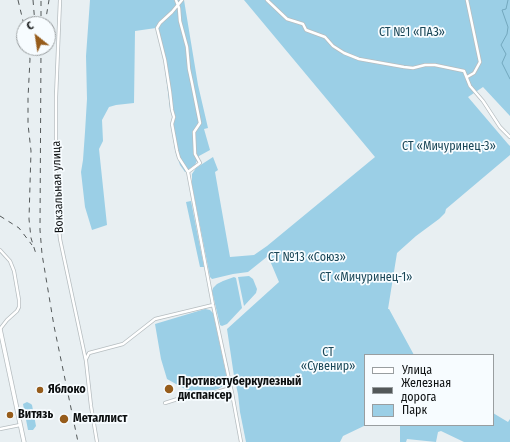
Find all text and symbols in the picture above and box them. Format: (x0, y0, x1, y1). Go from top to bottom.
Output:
north arrow (16, 16, 56, 56)
text: С (24, 19, 36, 33)
park label: СТ №1 «ПАЗ» (379, 26, 445, 40)
park label: СТ «Мичуринец-3» (402, 140, 496, 154)
street label: Вокзальная улица (49, 141, 67, 233)
park label: СТ №13 «Союз» (268, 251, 346, 265)
park label: СТ «Мичуринец-1» (320, 271, 412, 285)
park label: СТ «Сувенир» (301, 346, 355, 374)
legend (364, 354, 494, 426)
text: Улица (402, 363, 432, 377)
place label: Противотуберкулезный диспансер (178, 375, 301, 403)
text: Железная дорога (401, 376, 451, 404)
place label: Яблоко (48, 383, 86, 397)
marker: Противотуберкулезный диспансер (163, 383, 175, 395)
marker: Яблоко (35, 385, 45, 395)
text: Парк (402, 403, 427, 417)
place label: Витязь (18, 408, 53, 422)
marker: Витязь (5, 410, 15, 420)
place label: Металлист (73, 412, 127, 426)
marker: Металлист (58, 413, 70, 425)

